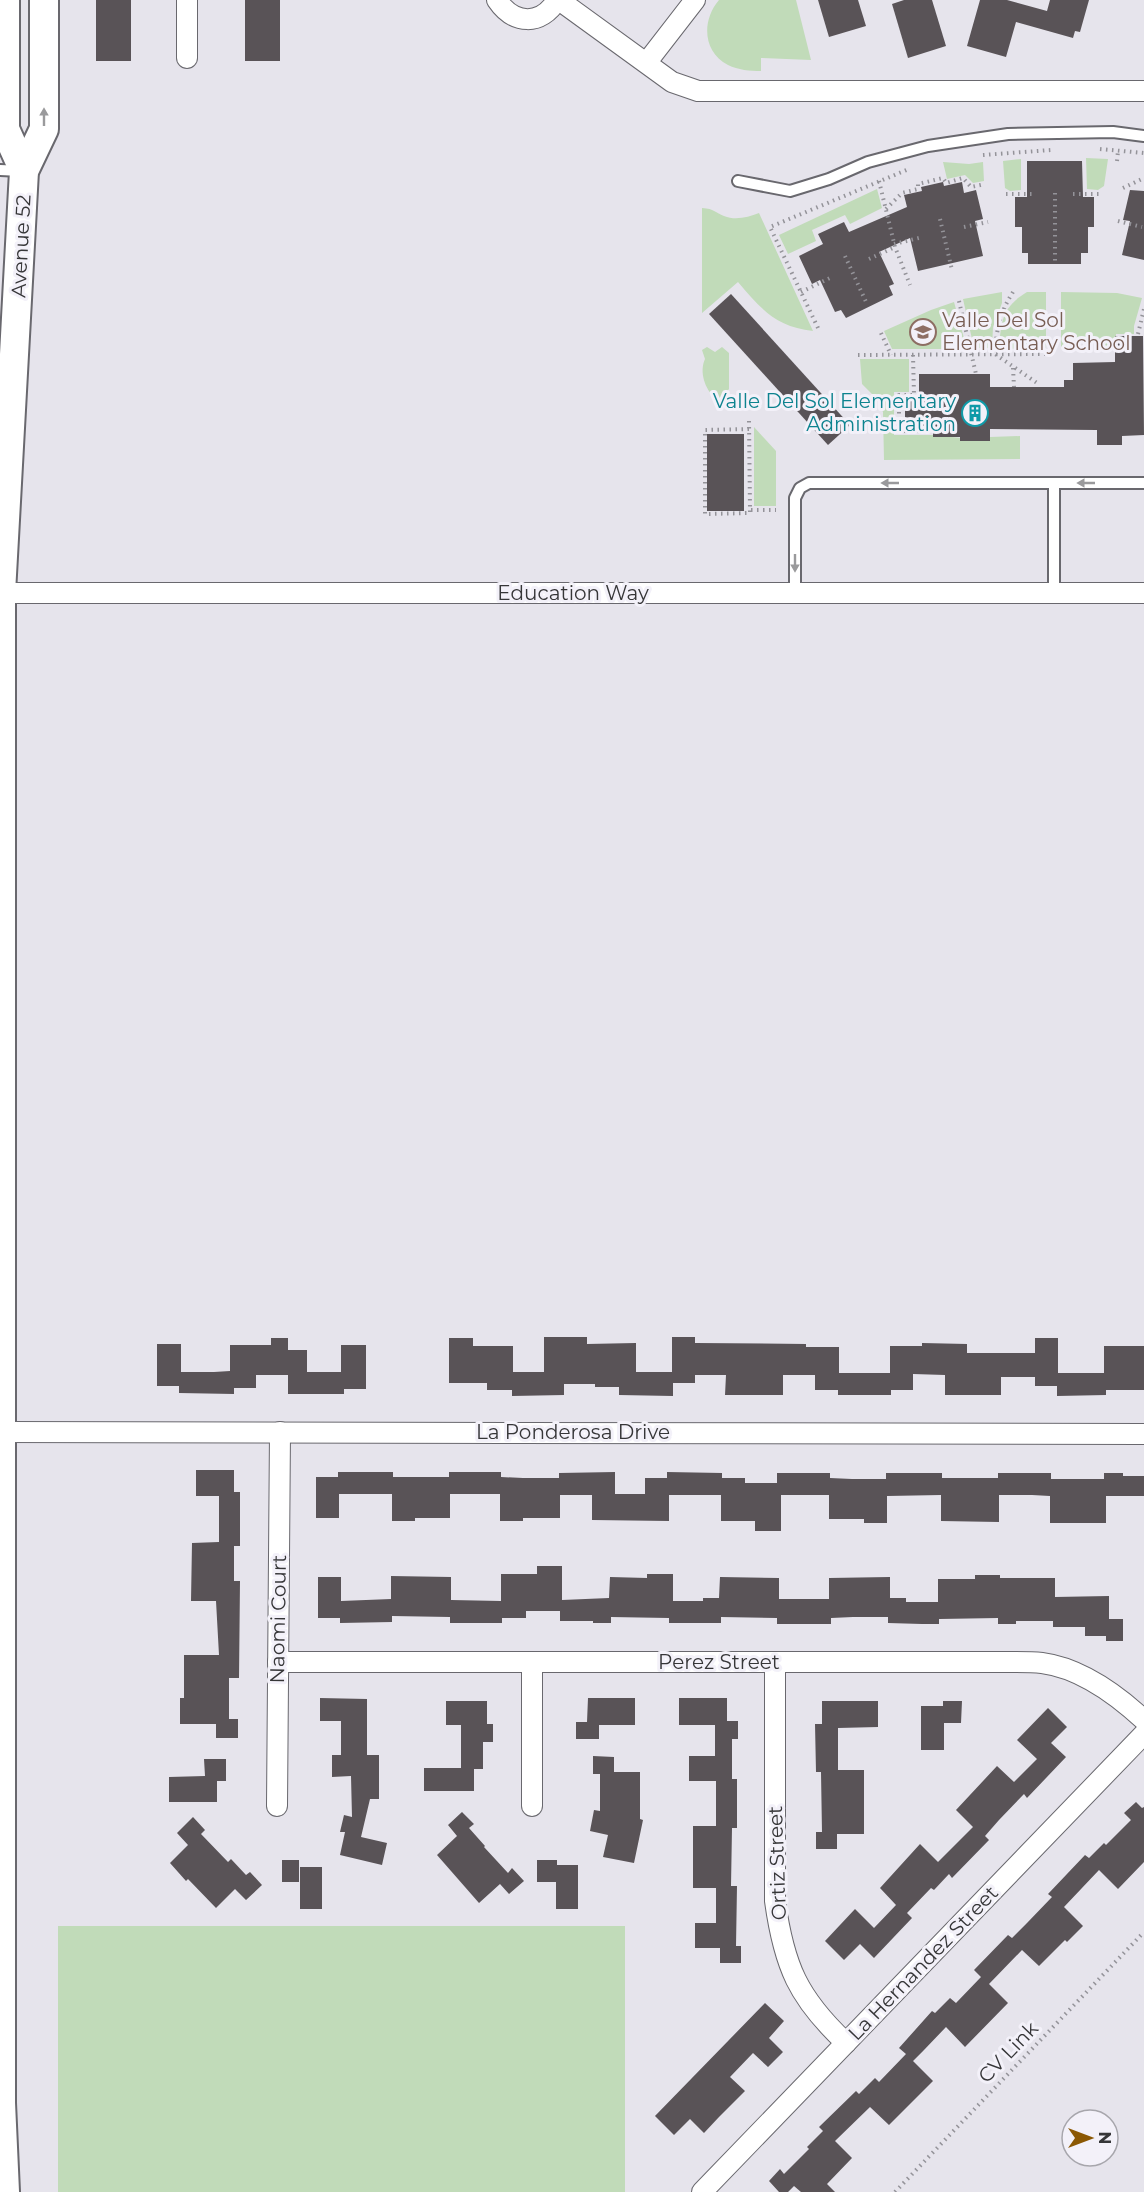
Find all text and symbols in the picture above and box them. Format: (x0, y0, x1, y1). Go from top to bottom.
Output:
one-way arrow (39, 108, 49, 127)
street label: Avenue 52 (6, 194, 36, 298)
place label: Valle Del Sol Elementary School (942, 308, 1131, 355)
school or university icon: Valle Del Sol Elementary School (908, 317, 938, 347)
place label: Valle Del Sol Elementary Administration (713, 389, 956, 436)
building icon: Valle Del Sol Elementary Administration (960, 398, 990, 428)
one-way arrow (881, 478, 900, 488)
one-way arrow (1076, 478, 1095, 488)
one-way arrow (790, 553, 800, 572)
street label: Education Way (497, 581, 649, 605)
street label: La Ponderosa Drive (476, 1420, 670, 1444)
street label: Naomi Court (265, 1555, 291, 1683)
street label: Perez Street (658, 1650, 780, 1674)
street label: Ortiz Street (763, 1805, 791, 1921)
street label: La Hernandez Street (843, 1881, 1003, 2045)
street label: CV Link (973, 2016, 1043, 2088)
north arrow (1060, 2108, 1120, 2168)
text: N (1095, 2132, 1114, 2144)

